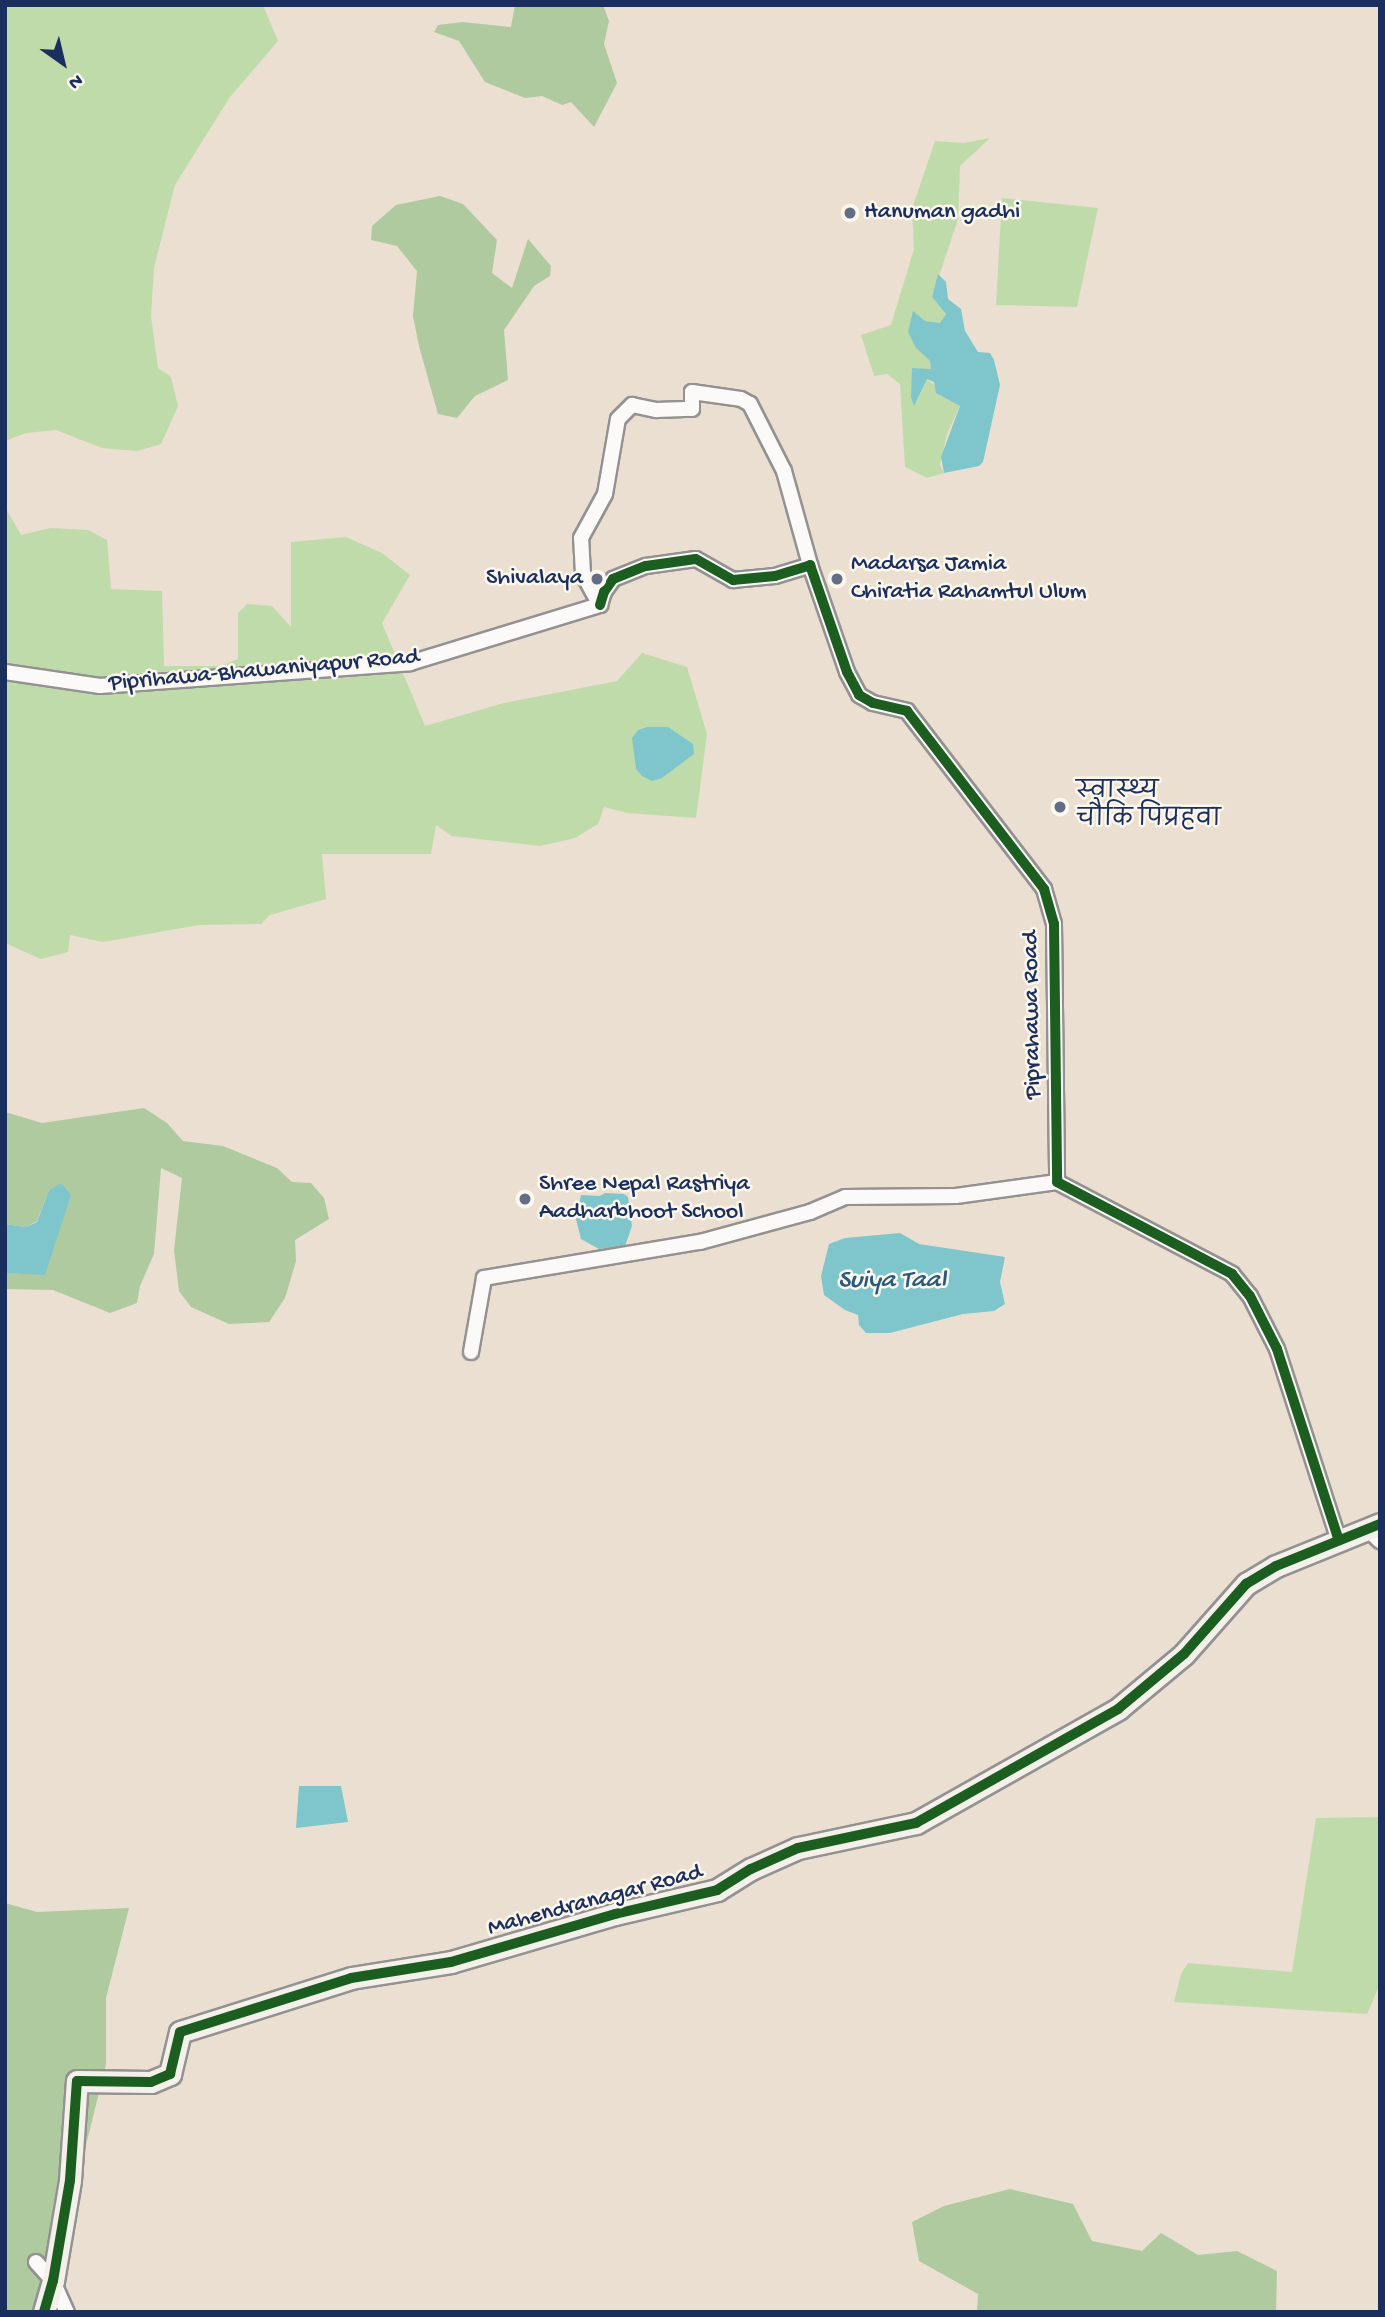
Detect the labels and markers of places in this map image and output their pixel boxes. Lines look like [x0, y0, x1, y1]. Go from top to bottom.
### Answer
place label: Hanuman gadhi [864, 199, 1020, 227]
marker: Hanuman gadhi [842, 205, 858, 221]
place label: Madarsa Jamia Chiratia Rahamtul Ulum [851, 551, 1087, 607]
place label: Shivalaya [486, 565, 583, 593]
marker: Shivalaya [589, 571, 605, 587]
marker: Madarsa Jamia Chiratia Rahamtul Ulum [829, 571, 845, 587]
place label: स्वास्थ्य चाैकि पिप्रहवा [1076, 779, 1221, 835]
marker: स्वास्थ्य चाैकि पिप्रहवा [1050, 797, 1070, 817]
place label: Shree Nepal Rastriya Aadharbhoot School [539, 1171, 750, 1227]
marker: Shree Nepal Rastriya Aadharbhoot School [517, 1191, 533, 1207]

